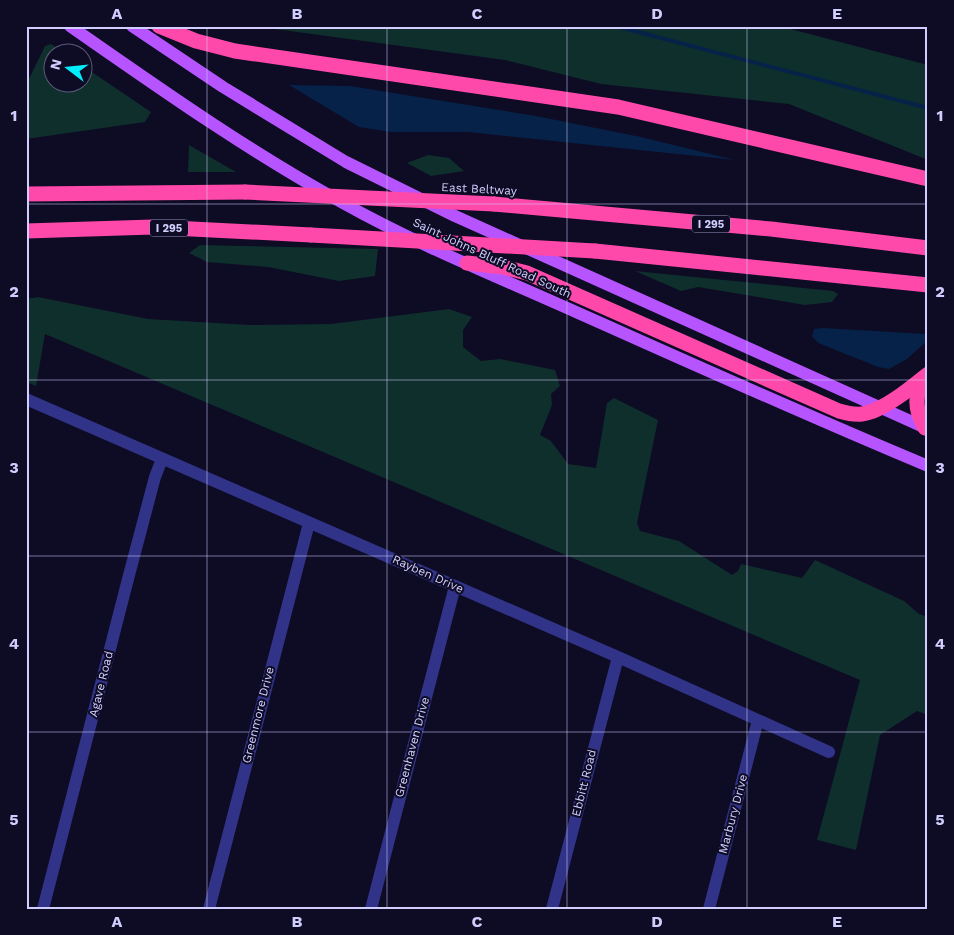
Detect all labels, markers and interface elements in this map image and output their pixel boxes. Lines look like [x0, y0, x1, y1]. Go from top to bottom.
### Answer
text: A [112, 4, 123, 23]
text: B [292, 4, 303, 23]
text: C [472, 4, 483, 23]
text: D [651, 4, 663, 23]
text: E [832, 4, 842, 23]
north arrow [42, 42, 92, 92]
text: N [46, 57, 65, 72]
text: 1 [11, 106, 17, 125]
text: 1 [937, 106, 943, 125]
street label: East Beltway [441, 180, 518, 198]
street label: Saint Johns Bluff Road South [411, 215, 573, 301]
road number: I 295 [692, 215, 730, 232]
road number: I 295 [150, 220, 188, 237]
text: 2 [9, 282, 19, 301]
text: 2 [935, 282, 945, 301]
text: 3 [9, 458, 19, 477]
text: 3 [935, 458, 945, 477]
street label: Rayben Drive [390, 552, 466, 596]
text: 4 [9, 634, 19, 653]
text: 4 [935, 634, 945, 653]
street label: Agave Road [86, 650, 116, 718]
street label: Greenmore Drive [239, 665, 277, 765]
street label: Greenhaven Drive [392, 695, 432, 799]
street label: Ebbitt Road [569, 748, 599, 818]
street label: Marbury Drive [716, 773, 750, 855]
text: 5 [9, 810, 19, 829]
text: 5 [935, 810, 945, 829]
text: A [112, 912, 123, 931]
text: B [292, 912, 303, 931]
text: C [472, 912, 483, 931]
text: D [651, 912, 663, 931]
text: E [832, 912, 842, 931]

